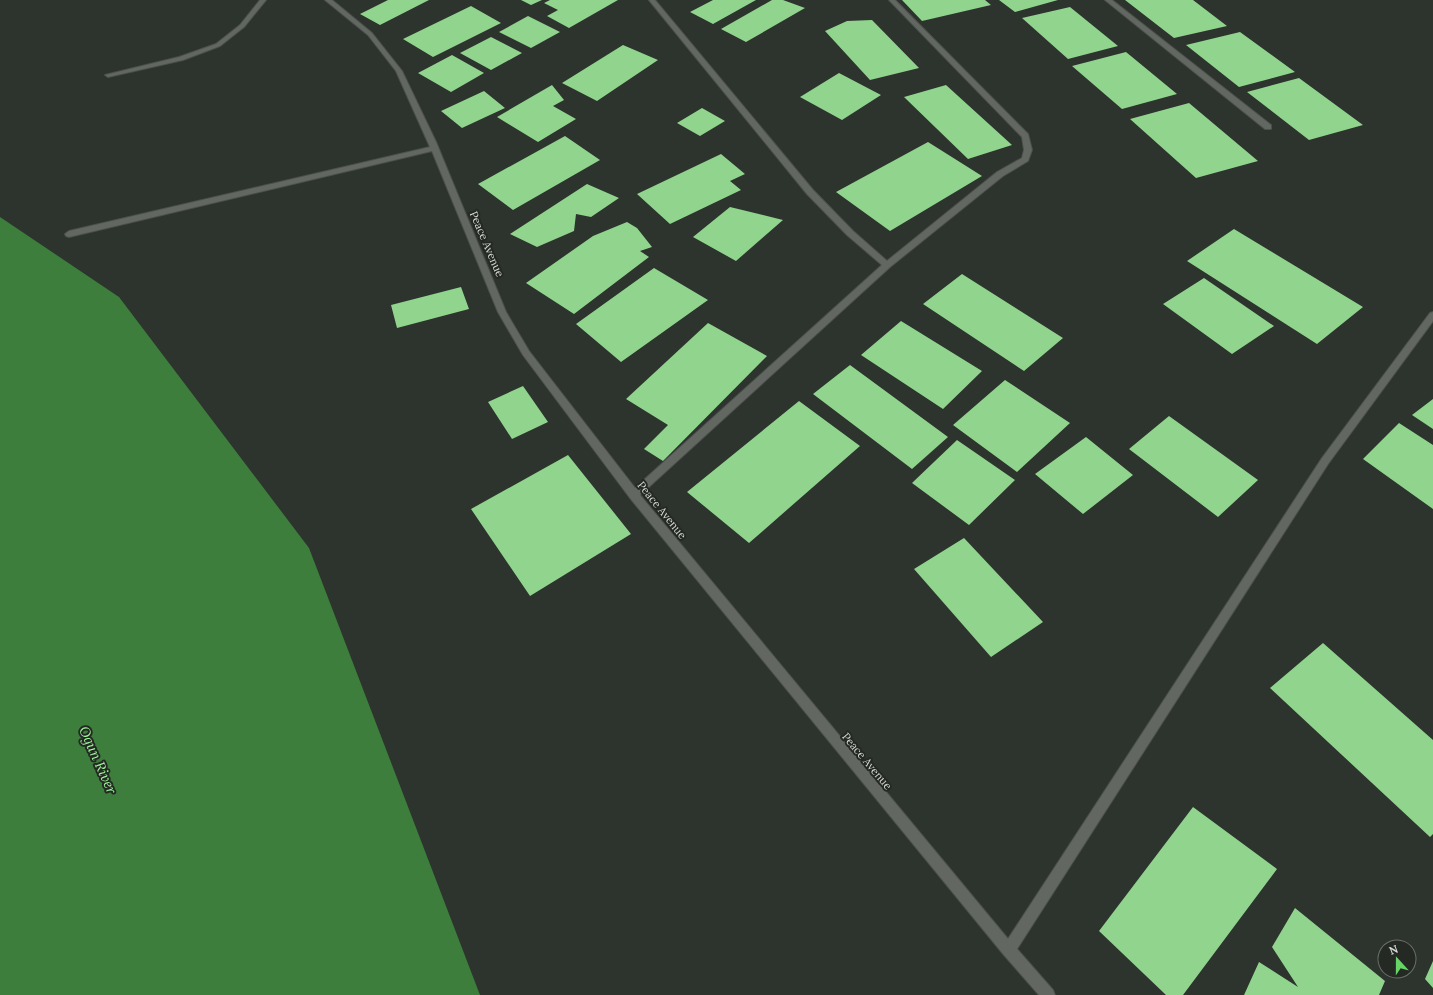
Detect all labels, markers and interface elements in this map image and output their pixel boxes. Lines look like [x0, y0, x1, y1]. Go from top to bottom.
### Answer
street label: Peace Avenue [467, 209, 507, 279]
street label: Peace Avenue [634, 478, 690, 542]
water label: Ogun River [75, 723, 121, 797]
street label: Peace Avenue [839, 730, 895, 792]
north arrow [1377, 939, 1417, 979]
text: N [1387, 941, 1400, 958]

